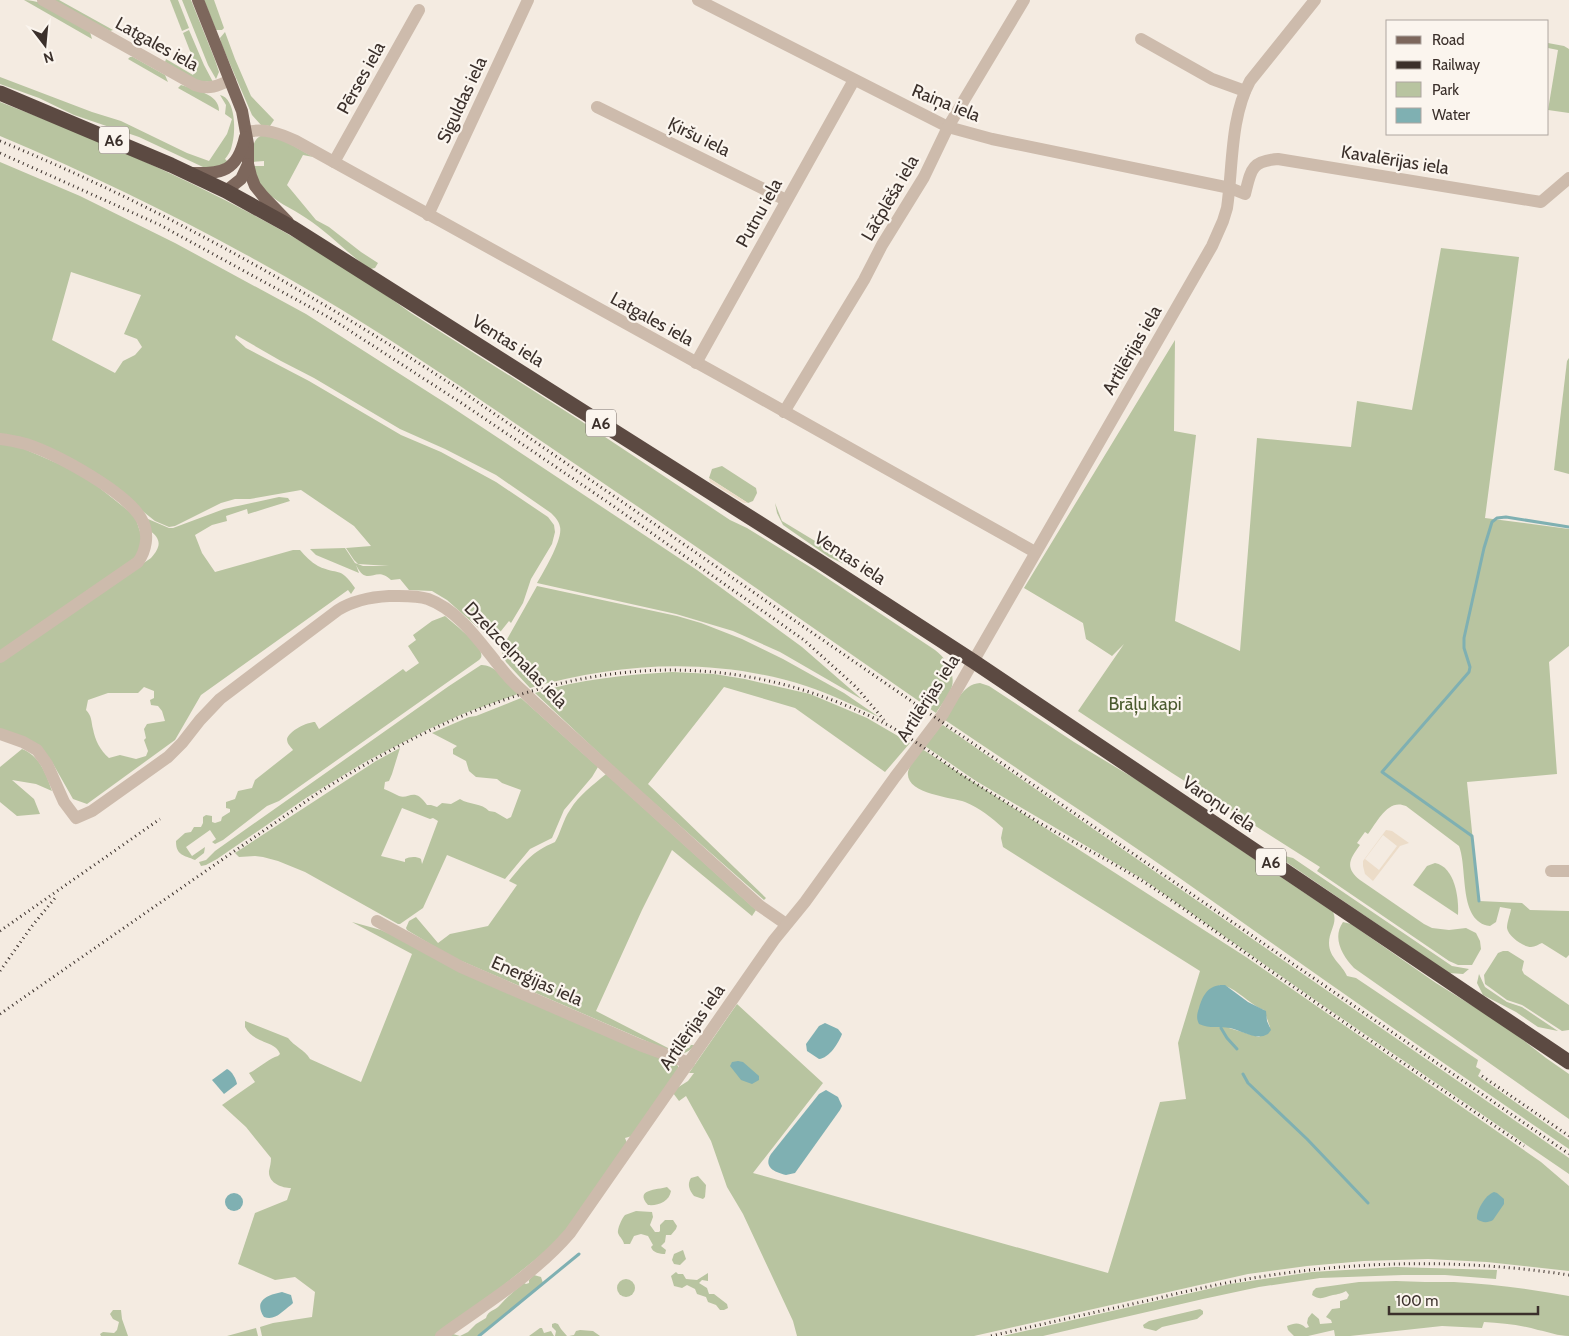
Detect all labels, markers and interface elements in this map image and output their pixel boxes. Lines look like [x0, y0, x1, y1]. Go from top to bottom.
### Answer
street label: Latgales iela [111, 12, 203, 76]
north arrow [20, 20, 70, 70]
legend [1386, 20, 1549, 135]
text: Road [1432, 31, 1465, 49]
street label: Pērses iela [332, 38, 390, 118]
text: N [41, 47, 56, 68]
street label: Siguldas iela [432, 53, 492, 147]
text: Railway [1432, 56, 1481, 74]
street label: Raiņa iela [908, 79, 984, 128]
text: Park [1432, 81, 1459, 99]
text: Water [1432, 106, 1470, 124]
street label: Ķiršu iela [664, 113, 734, 163]
road number: A6 [99, 126, 129, 154]
street label: Kavalērijas iela [1340, 141, 1451, 179]
street label: Lāčplēša iela [857, 151, 924, 245]
street label: Putnu iela [731, 174, 787, 251]
street label: Latgales iela [606, 287, 698, 351]
street label: Artilērijas iela [1098, 301, 1167, 399]
street label: Ventas iela [468, 310, 549, 372]
road number: A6 [586, 409, 616, 436]
street label: Ventas iela [810, 527, 890, 590]
street label: Dzelzceļmalas iela [459, 597, 573, 714]
street label: Artilērijas iela [892, 650, 965, 746]
park label: Brāļu kapi [1108, 693, 1182, 716]
street label: Varoņu iela [1178, 771, 1260, 838]
road number: A6 [1256, 849, 1286, 876]
street label: Enerģijas iela [488, 951, 586, 1011]
street label: Artilērijas iela [654, 980, 730, 1074]
scale bar [1389, 1284, 1538, 1316]
text: 100 m [1396, 1292, 1438, 1310]

